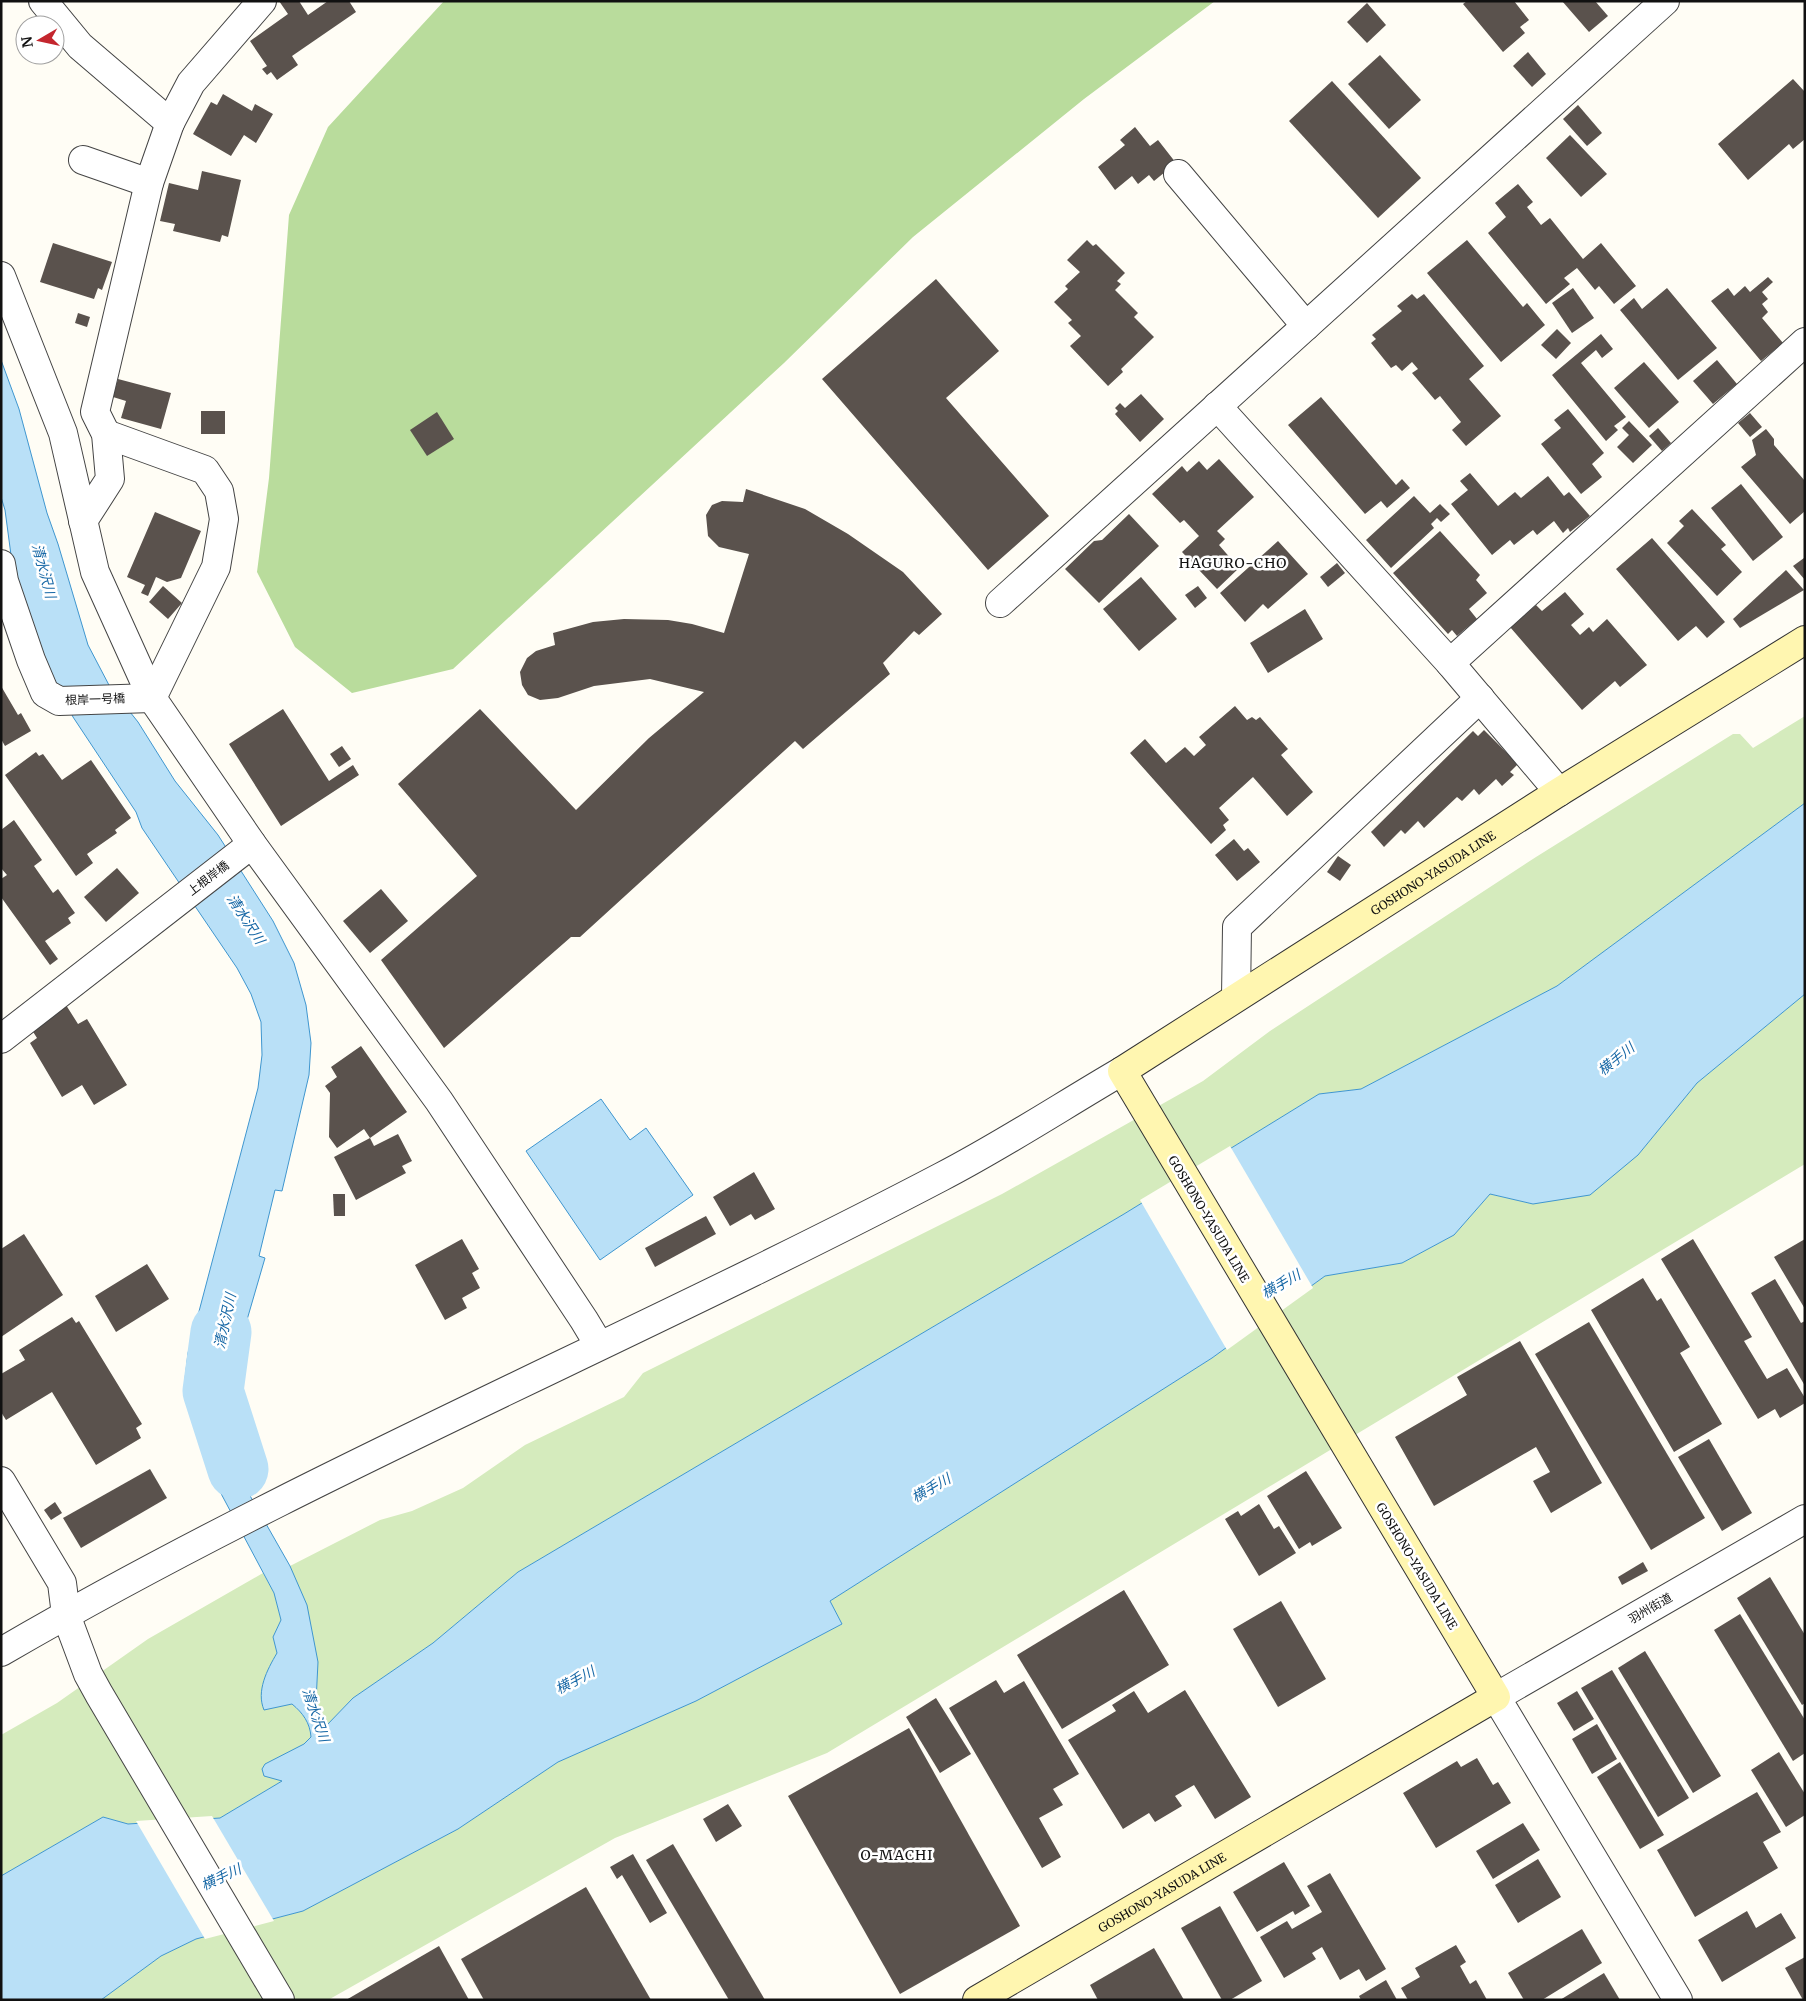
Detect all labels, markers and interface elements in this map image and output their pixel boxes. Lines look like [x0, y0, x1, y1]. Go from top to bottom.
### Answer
north arrow [15, 15, 65, 65]
text: N [17, 35, 37, 49]
water label: 清水沢川 [28, 542, 60, 602]
district label: HAGURO-CHO [1179, 554, 1287, 572]
street label: 根岸一号橋 [65, 690, 125, 708]
street label: GOSHONO-YASUDA LINE [1368, 827, 1498, 918]
street label: 上根岸橋 [184, 858, 232, 898]
water label: 清水沢川 [223, 891, 270, 949]
water label: 横手川 [1594, 1038, 1640, 1079]
street label: GOSHONO-YASUDA LINE [1165, 1153, 1253, 1285]
water label: 横手川 [1258, 1265, 1305, 1302]
water label: 清水沢川 [210, 1290, 240, 1350]
water label: 横手川 [908, 1469, 955, 1506]
street label: GOSHONO-YASUDA LINE [1373, 1500, 1461, 1632]
street label: 羽州街道 [1625, 1590, 1675, 1626]
water label: 横手川 [552, 1661, 600, 1698]
water label: 清水沢川 [298, 1686, 334, 1746]
district label: O-MACHI [860, 1846, 934, 1864]
street label: GOSHONO-YASUDA LINE [1095, 1849, 1229, 1935]
water label: 横手川 [198, 1859, 246, 1894]

